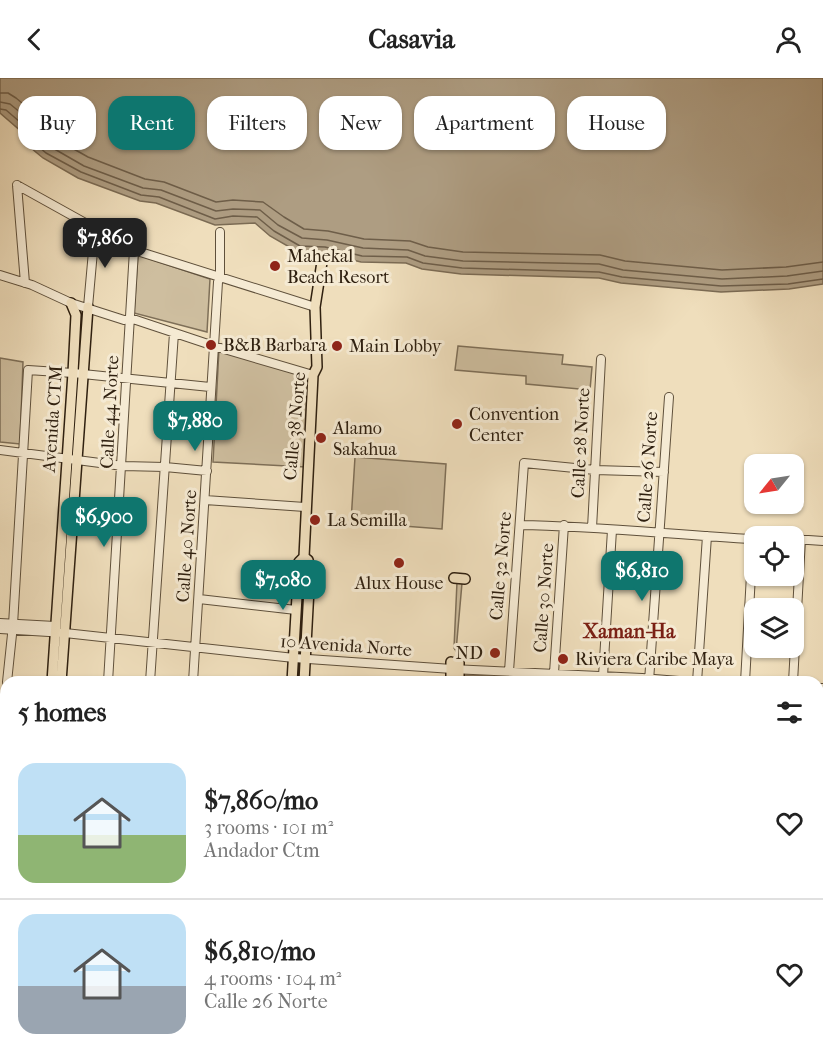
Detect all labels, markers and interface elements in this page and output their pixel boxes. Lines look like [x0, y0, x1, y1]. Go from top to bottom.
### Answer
icon: back [18, 23, 51, 56]
text: Casavia [368, 23, 455, 55]
icon: person [772, 23, 805, 56]
chip: Buy [18, 96, 96, 150]
chip: Rent [108, 96, 195, 150]
chip: Filters [207, 96, 307, 150]
chip: New [319, 96, 402, 150]
chip: Apartment [414, 96, 555, 150]
chip: House [567, 96, 666, 150]
pin: $7,860 [56, 218, 154, 269]
text: $7,860 [77, 226, 133, 249]
place label: Mahekal Beach Resort [287, 246, 390, 288]
marker: Mahekal Beach Resort [268, 259, 282, 273]
place label: B&B Barbara [223, 335, 327, 356]
place label: Main Lobby [349, 336, 443, 357]
marker: B&B Barbara [204, 338, 218, 352]
marker: Main Lobby [330, 339, 344, 353]
street label: Calle 44 Norte [97, 355, 123, 469]
street label: Avenida CTM [39, 365, 67, 474]
street label: Calle 38 Norte [280, 371, 310, 481]
street label: Calle 28 Norte [568, 387, 594, 499]
pin: $7,880 [146, 401, 244, 452]
place label: Convention Center [469, 404, 560, 446]
text: $7,880 [167, 409, 223, 432]
street label: Calle 26 Norte [634, 411, 662, 523]
marker: Convention Center [450, 417, 464, 431]
place label: Alamo Sakahua [332, 418, 397, 460]
marker: Alamo Sakahua [314, 431, 328, 445]
north arrow [744, 454, 804, 514]
map controls [744, 454, 804, 658]
street label: Calle 40 Norte [173, 489, 201, 603]
pin: $6,900 [55, 497, 153, 548]
text: $6,900 [75, 505, 133, 528]
place label: La Semilla [327, 510, 408, 531]
street label: Calle 32 Norte [486, 511, 516, 621]
marker: La Semilla [308, 513, 322, 527]
button: locate [744, 526, 804, 586]
street label: Calle 30 Norte [530, 542, 558, 653]
pin: $6,810 [593, 551, 691, 602]
marker: Alux House [392, 556, 406, 570]
text: $6,810 [615, 559, 669, 582]
pin: $7,080 [234, 560, 332, 611]
text: $7,080 [255, 568, 311, 591]
place label: Alux House [354, 573, 443, 594]
button: layers [744, 598, 804, 658]
district label: Xaman-Ha [582, 620, 676, 643]
street label: 10 Avenida Norte [279, 631, 413, 661]
place label: ND [456, 643, 483, 664]
marker: ND [488, 646, 502, 660]
place label: Riviera Caribe Maya [575, 649, 734, 670]
marker: Riviera Caribe Maya [556, 652, 570, 666]
icon: filters [773, 696, 806, 729]
text: 5 homes [18, 697, 106, 728]
text: $7,860/mo [204, 785, 318, 816]
icon: home [66, 787, 138, 859]
icon: heart [773, 807, 806, 840]
text: 3 rooms · 101 m² [204, 816, 333, 839]
text: Andador Ctm [204, 839, 320, 862]
text: $6,810/mo [204, 936, 315, 967]
icon: home [66, 938, 138, 1010]
icon: heart [773, 958, 806, 991]
text: 4 rooms · 104 m² [204, 967, 342, 990]
text: Calle 26 Norte [204, 990, 328, 1013]

